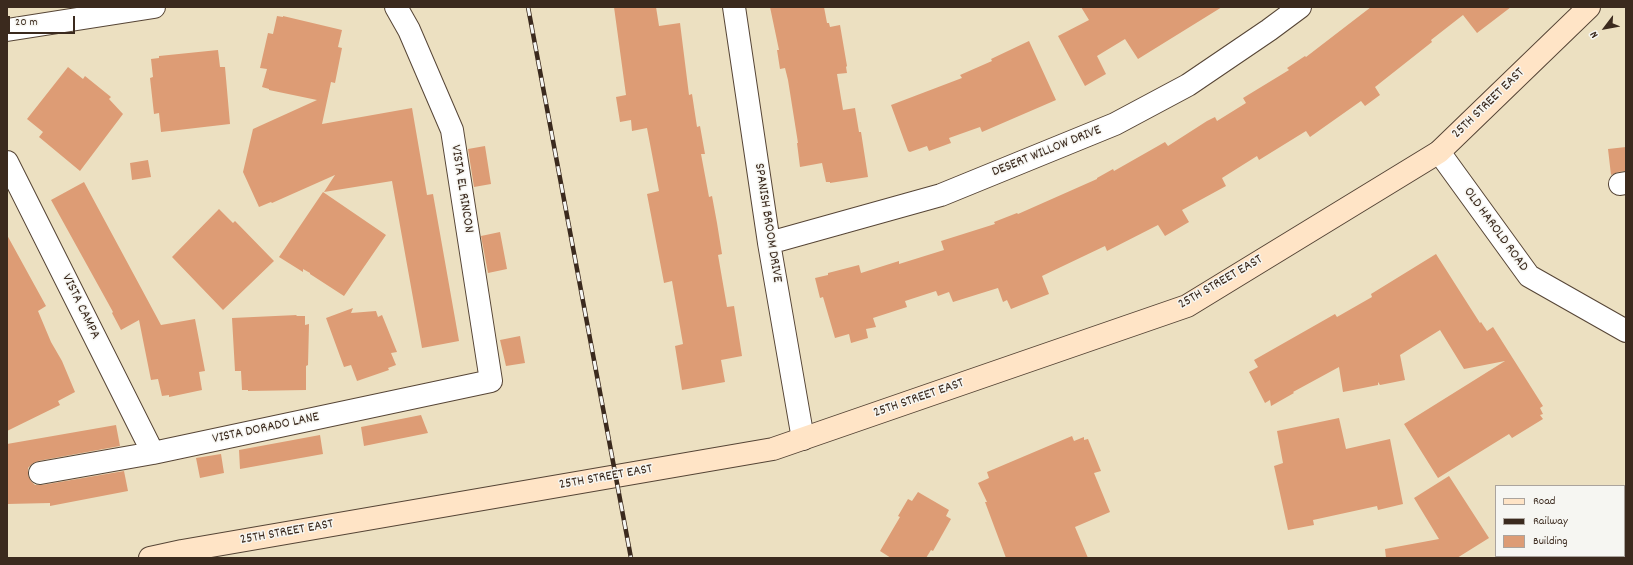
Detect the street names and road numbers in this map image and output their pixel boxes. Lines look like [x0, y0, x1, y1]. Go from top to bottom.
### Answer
street label: 25TH STREET EAST [1449, 65, 1529, 143]
street label: DESERT WILLOW DRIVE [990, 122, 1104, 182]
street label: VISTA EL RINCON [446, 144, 476, 234]
street label: SPANISH BROOM DRIVE [749, 162, 785, 284]
street label: OLD HAROLD ROAD [1459, 185, 1531, 275]
street label: 25TH STREET EAST [1176, 252, 1266, 314]
street label: VISTA CAMPA [57, 272, 103, 342]
street label: 25TH STREET EAST [872, 376, 966, 422]
street label: VISTA DORADO LANE [211, 410, 321, 448]
street label: 25TH STREET EAST [558, 462, 654, 494]
street label: 25TH STREET EAST [239, 517, 335, 549]

